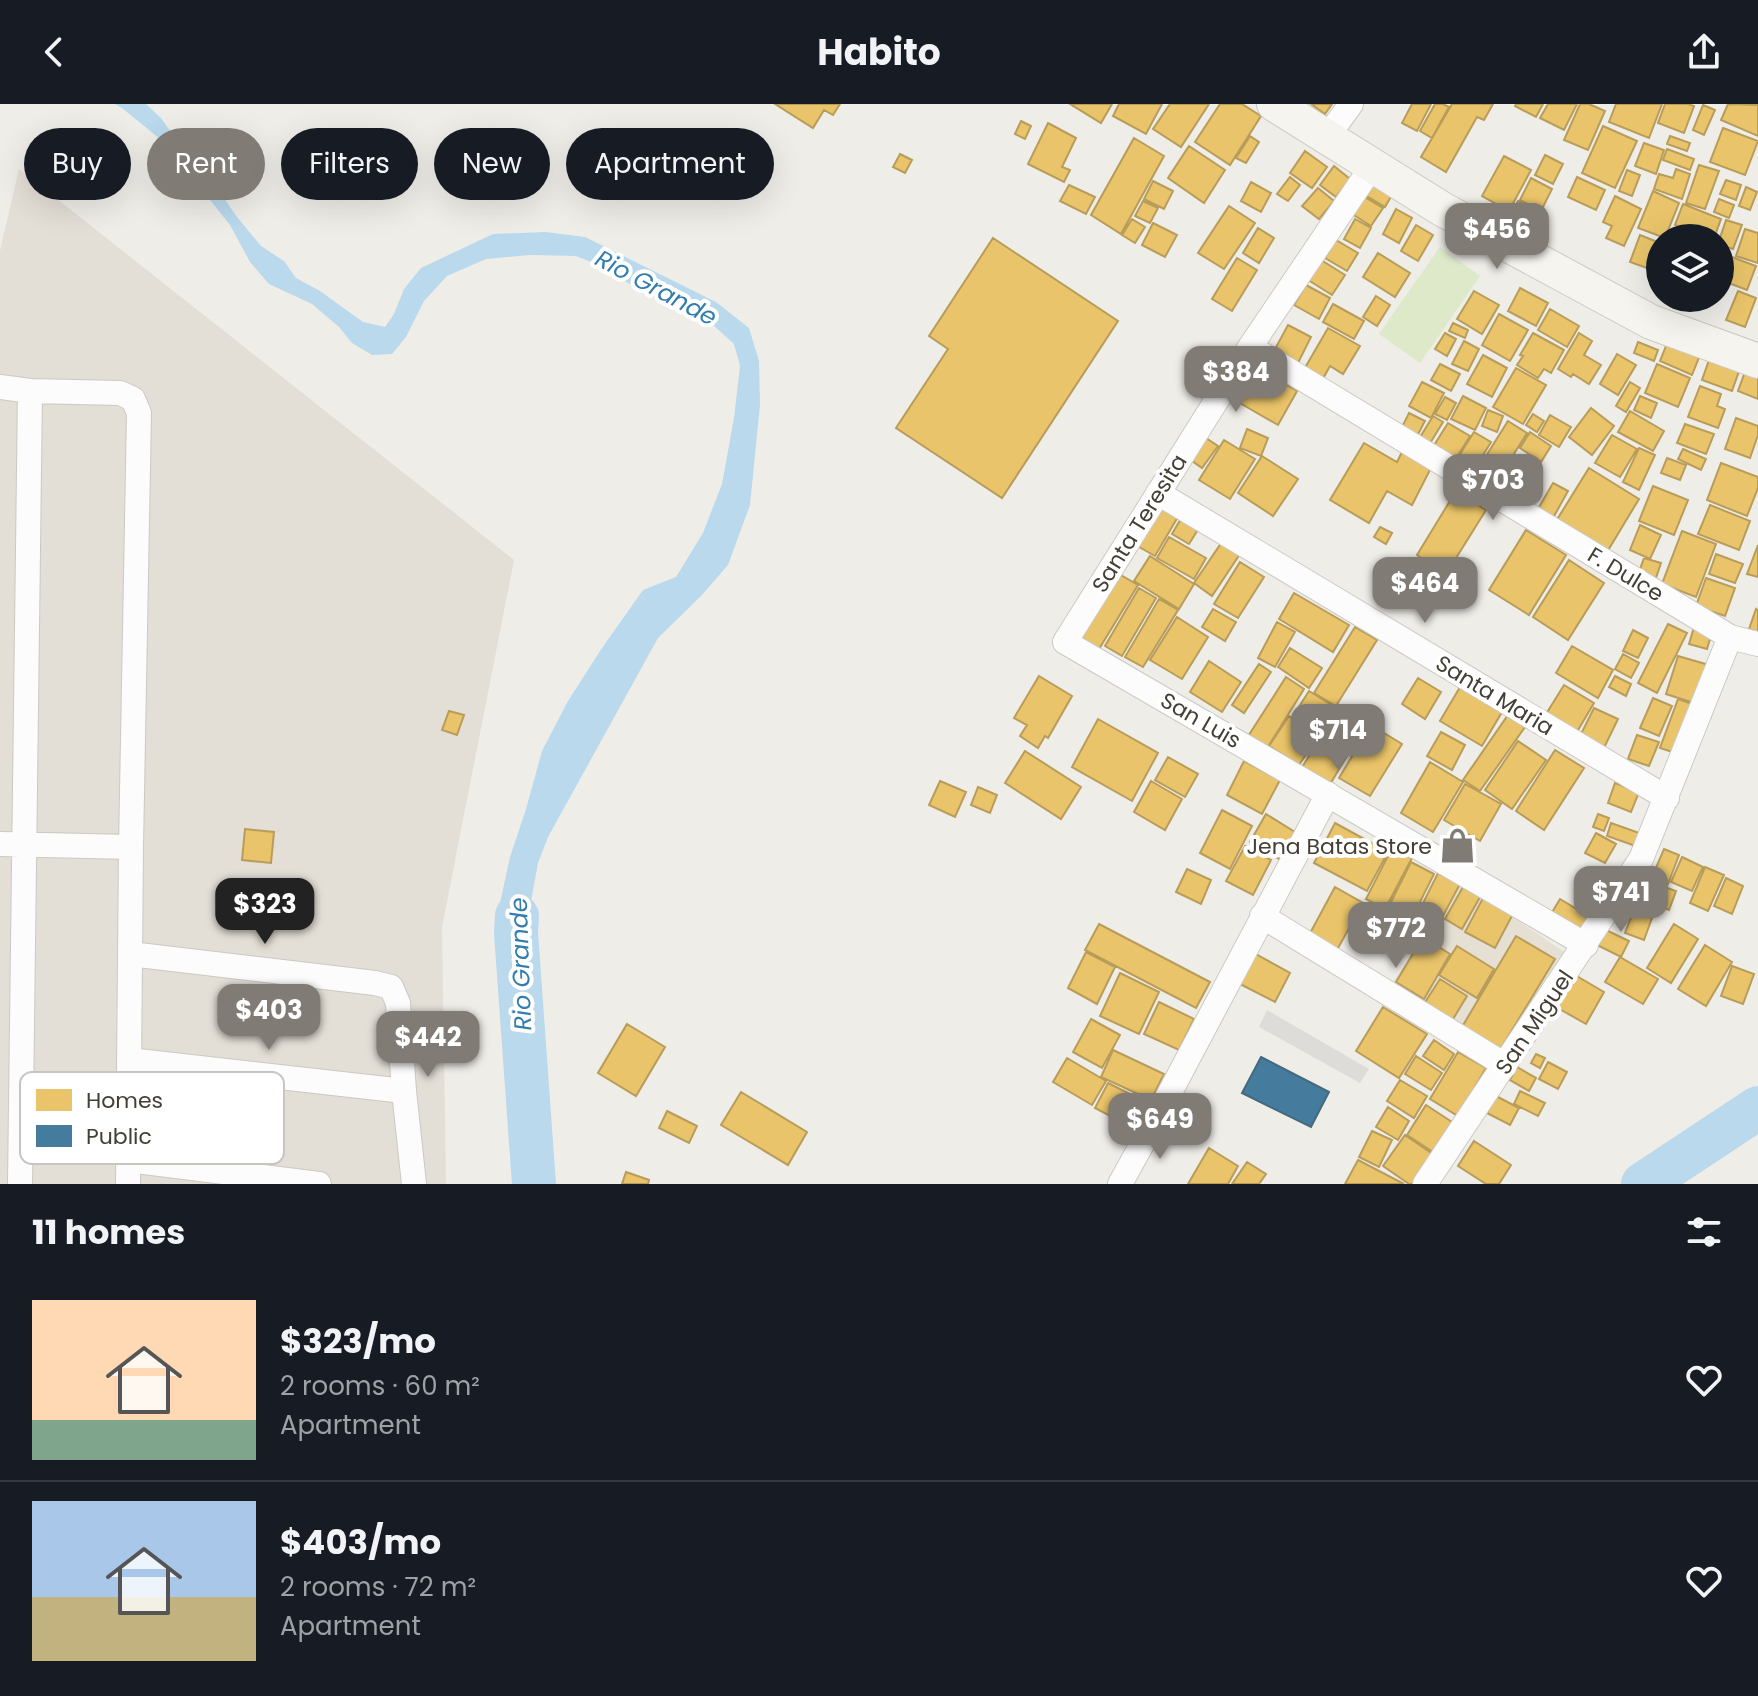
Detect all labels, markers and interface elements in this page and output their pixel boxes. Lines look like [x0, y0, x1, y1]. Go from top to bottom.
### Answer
text: Habito [817, 27, 941, 78]
icon: back [32, 30, 76, 74]
icon: share [1682, 30, 1726, 74]
chip: Buy [24, 128, 131, 200]
chip: Rent [147, 128, 265, 200]
chip: Filters [281, 128, 418, 200]
chip: New [434, 128, 550, 200]
chip: Apartment [566, 128, 774, 200]
pin: $456 [1450, 203, 1544, 271]
text: $456 [1463, 211, 1531, 247]
map controls [1646, 224, 1734, 312]
button: layers [1646, 224, 1734, 312]
water label: Rio Grande [590, 242, 723, 333]
pin: $384 [1189, 346, 1283, 414]
text: $384 [1202, 354, 1270, 390]
street label: Santa Teresita [1084, 448, 1194, 598]
pin: $703 [1446, 454, 1540, 522]
text: $703 [1461, 462, 1525, 498]
street label: F. Dulce [1582, 540, 1670, 609]
pin: $464 [1378, 557, 1472, 625]
text: $464 [1391, 565, 1459, 601]
street label: Santa Maria [1430, 648, 1560, 743]
street label: San Luis [1155, 685, 1247, 756]
pin: $714 [1291, 704, 1385, 772]
text: $714 [1309, 712, 1367, 748]
shop icon: Jena Batas Store [1439, 827, 1477, 865]
place label: Jena Batas Store [1246, 831, 1432, 862]
pin: $741 [1574, 866, 1668, 934]
text: $741 [1592, 874, 1650, 910]
pin: $323 [218, 878, 312, 946]
text: $323 [233, 886, 297, 922]
water label: Rio Grande [502, 897, 539, 1031]
pin: $772 [1349, 902, 1443, 970]
text: $772 [1366, 910, 1426, 946]
street label: San Miguel [1488, 964, 1581, 1081]
pin: $403 [222, 984, 316, 1052]
text: $403 [235, 992, 303, 1028]
pin: $442 [381, 1011, 475, 1079]
text: $442 [394, 1019, 462, 1055]
legend [20, 1072, 284, 1164]
text: Homes [86, 1085, 163, 1116]
pin: $649 [1113, 1093, 1207, 1161]
text: $649 [1126, 1101, 1194, 1137]
text: Public [86, 1121, 152, 1152]
text: 11 homes [32, 1208, 185, 1256]
icon: filters [1682, 1210, 1726, 1254]
text: $323/mo [280, 1317, 436, 1365]
icon: home [96, 1332, 192, 1428]
icon: heart [1682, 1358, 1726, 1402]
text: 2 rooms · 60 m² [280, 1368, 480, 1404]
text: Apartment [280, 1407, 421, 1443]
text: $403/mo [280, 1518, 441, 1566]
icon: home [96, 1533, 192, 1629]
icon: heart [1682, 1559, 1726, 1603]
text: 2 rooms · 72 m² [280, 1569, 476, 1605]
text: Apartment [280, 1608, 421, 1644]

